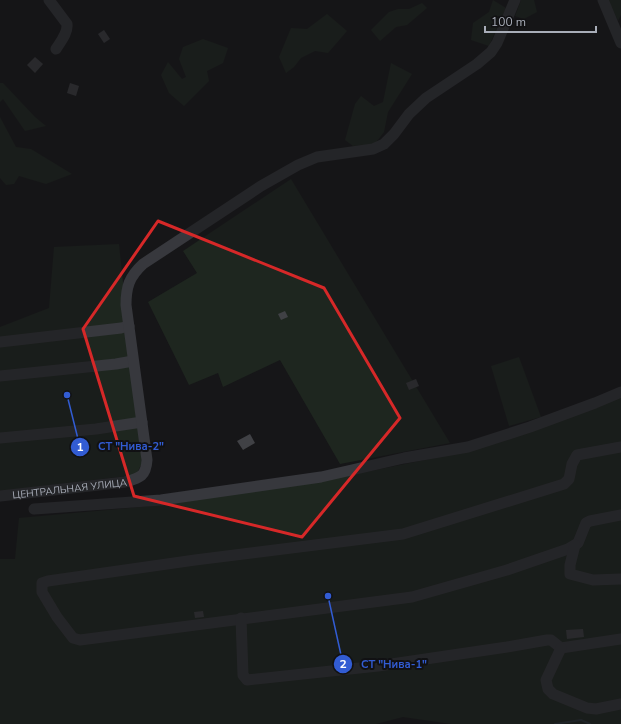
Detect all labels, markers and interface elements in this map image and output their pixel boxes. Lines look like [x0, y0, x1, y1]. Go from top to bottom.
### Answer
scale bar [485, 8, 596, 34]
text: 100 m [491, 14, 526, 30]
callout: СТ "Нива-2" [70, 435, 172, 458]
text: 1 [76, 439, 84, 455]
text: СТ "Нива-2" [98, 439, 164, 454]
street label: ЦЕНТРАЛЬНАЯ УЛИЦА [12, 476, 128, 503]
callout: СТ "Нива-1" [333, 652, 435, 675]
text: 2 [339, 656, 347, 672]
text: СТ "Нива-1" [361, 657, 427, 672]

